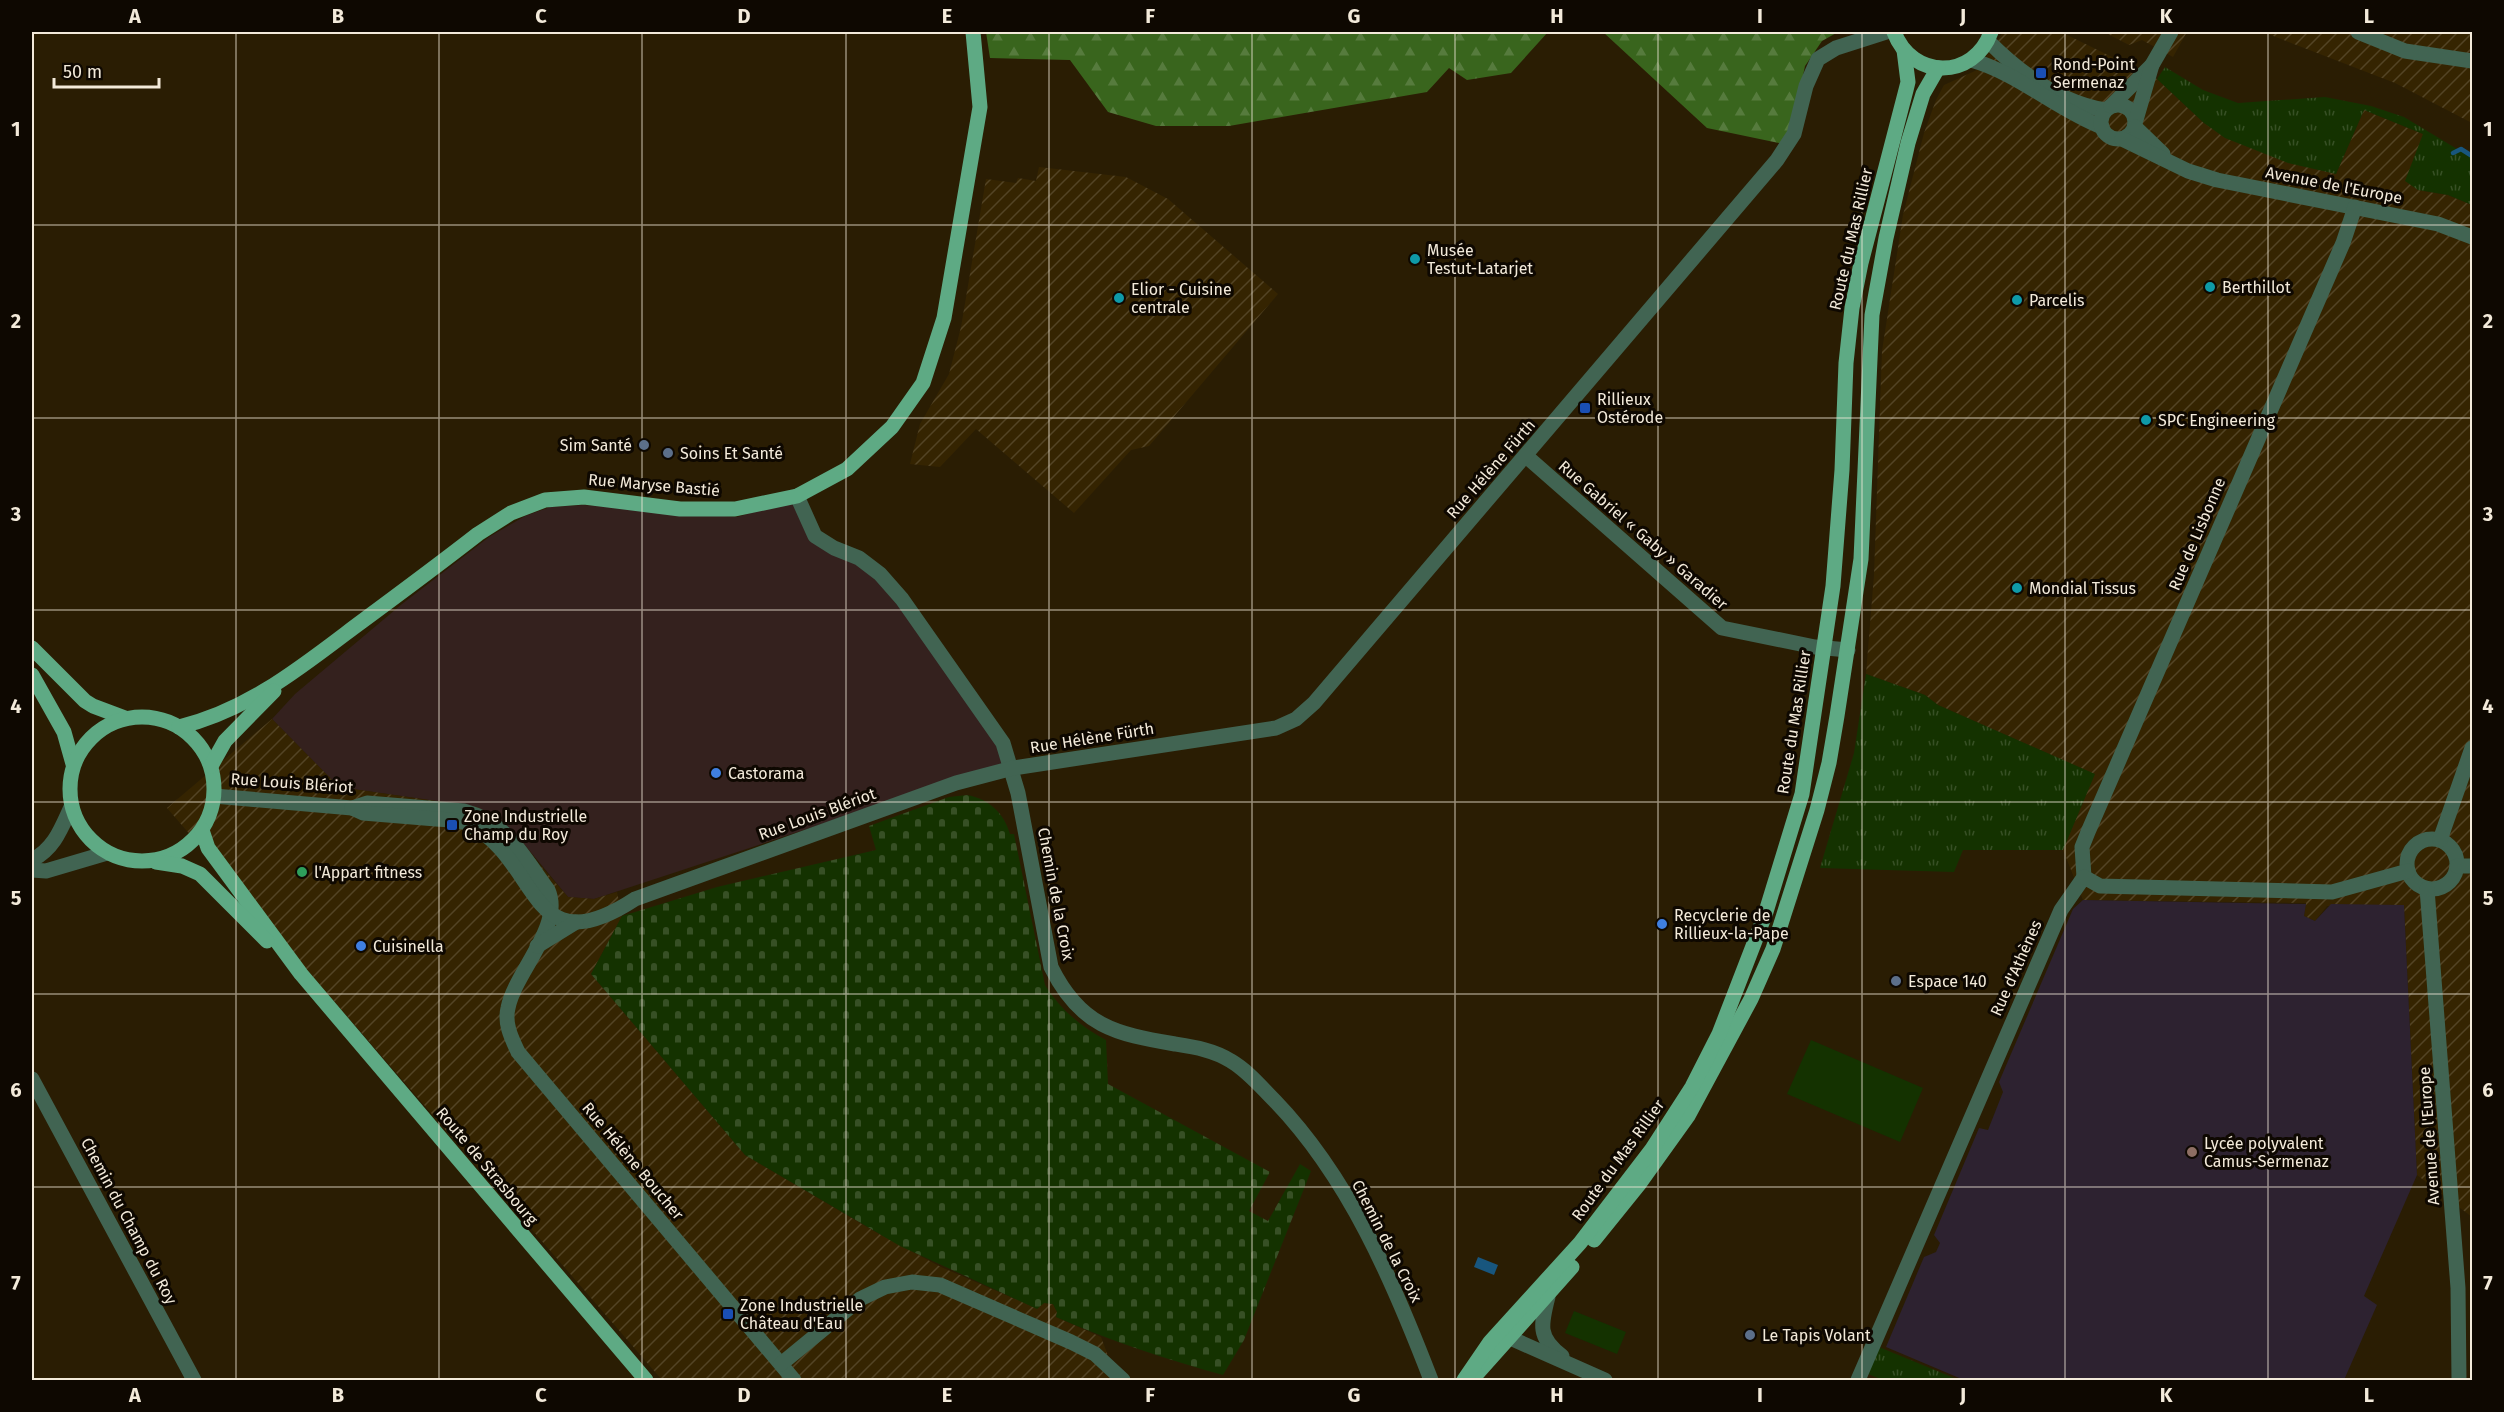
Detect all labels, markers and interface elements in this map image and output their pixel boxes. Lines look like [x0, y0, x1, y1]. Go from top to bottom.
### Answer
text: A [128, 4, 142, 28]
text: B [332, 4, 344, 28]
text: C [535, 4, 547, 28]
text: D [737, 4, 751, 28]
text: E [942, 4, 952, 28]
text: F [1145, 4, 1155, 28]
text: G [1348, 4, 1360, 28]
text: H [1550, 4, 1564, 28]
text: I [1757, 4, 1763, 28]
text: J [1959, 4, 1966, 28]
text: K [2160, 4, 2173, 28]
text: L [2364, 4, 2374, 28]
scale bar [54, 51, 159, 89]
place label: Rond-Point Sermenaz [2053, 55, 2135, 92]
text: 50 m [63, 61, 102, 83]
marker: Rond-Point Sermenaz [2034, 66, 2048, 80]
text: 1 [11, 117, 21, 141]
text: 1 [2483, 117, 2493, 141]
street label: Avenue de l'Europe [2264, 162, 2404, 208]
street label: Route du Mas Rillier [1825, 165, 1877, 312]
place label: Musée Testut-Latarjet [1427, 241, 1533, 278]
marker: Musée Testut-Latarjet [1408, 252, 1422, 266]
place label: Berthillot [2222, 278, 2291, 297]
place label: Elior - Cuisine centrale [1131, 280, 1232, 317]
marker: Berthillot [2203, 280, 2217, 294]
marker: Elior - Cuisine centrale [1112, 291, 1126, 305]
place label: Parcelis [2029, 291, 2085, 310]
marker: Parcelis [2010, 293, 2024, 307]
text: 2 [11, 309, 21, 333]
text: 2 [2483, 309, 2493, 333]
place label: Rillieux Ostérode [1597, 390, 1663, 427]
marker: Rillieux Ostérode [1578, 401, 1592, 415]
place label: SPC Engineering [2158, 411, 2276, 430]
marker: SPC Engineering [2139, 413, 2153, 427]
street label: Rue Hélène Fürth [1443, 416, 1539, 522]
place label: Sim Santé [560, 436, 632, 455]
marker: Sim Santé [637, 438, 651, 452]
place label: Soins Et Santé [680, 444, 783, 463]
marker: Soins Et Santé [661, 446, 675, 460]
street label: Rue Gabriel « Gaby » Garadier [1555, 456, 1732, 614]
street label: Rue Maryse Bastié [587, 470, 721, 500]
street label: Rue de Lisbonne [2165, 475, 2229, 593]
text: 3 [10, 502, 21, 526]
text: 3 [2482, 502, 2493, 526]
place label: Mondial Tissus [2029, 579, 2136, 598]
marker: Mondial Tissus [2010, 581, 2024, 595]
street label: Route du Mas Rillier [1773, 648, 1815, 795]
text: 4 [10, 694, 22, 718]
text: 4 [2482, 694, 2494, 718]
street label: Rue Hélène Fürth [1029, 719, 1155, 757]
place label: Castorama [728, 764, 804, 783]
marker: Castorama [709, 766, 723, 780]
street label: Rue Louis Blériot [230, 769, 354, 797]
street label: Rue Louis Blériot [756, 784, 878, 844]
place label: Zone Industrielle Champ du Roy [464, 807, 587, 844]
marker: Zone Industrielle Champ du Roy [445, 818, 459, 832]
street label: Chemin de la Croix [1034, 826, 1078, 962]
place label: l'Appart fitness [314, 863, 422, 882]
marker: l'Appart fitness [295, 865, 309, 879]
text: 5 [11, 886, 22, 910]
text: 5 [2483, 886, 2494, 910]
place label: Recyclerie de Rillieux-la-Pape [1674, 906, 1789, 943]
marker: Recyclerie de Rillieux-la-Pape [1655, 917, 1669, 931]
street label: Rue d'Athènes [1986, 917, 2046, 1019]
place label: Cuisinella [373, 937, 444, 956]
marker: Cuisinella [354, 939, 368, 953]
place label: Espace 140 [1908, 972, 1987, 991]
marker: Espace 140 [1889, 974, 1903, 988]
street label: Avenue de l'Europe [2415, 1066, 2443, 1206]
text: 6 [10, 1078, 22, 1102]
text: 6 [2482, 1078, 2494, 1102]
street label: Route du Mas Rillier [1568, 1095, 1669, 1224]
street label: Rue Hélène Boucher [578, 1098, 688, 1224]
street label: Route de Strasbourg [432, 1103, 542, 1229]
street label: Chemin du Champ du Roy [77, 1134, 181, 1308]
place label: Lycée polyvalent Camus-Sermenaz [2204, 1134, 2329, 1171]
marker: Lycée polyvalent Camus-Sermenaz [2185, 1145, 2199, 1159]
street label: Chemin de la Croix [1348, 1177, 1426, 1306]
text: 7 [11, 1271, 21, 1295]
text: 7 [2483, 1271, 2493, 1295]
place label: Zone Industrielle Château d'Eau [740, 1296, 863, 1333]
marker: Zone Industrielle Château d'Eau [721, 1307, 735, 1321]
place label: Le Tapis Volant [1762, 1326, 1871, 1345]
marker: Le Tapis Volant [1743, 1328, 1757, 1342]
text: A [128, 1383, 142, 1407]
text: B [332, 1383, 344, 1407]
text: C [535, 1383, 547, 1407]
text: D [737, 1383, 751, 1407]
text: E [942, 1383, 952, 1407]
text: F [1145, 1383, 1155, 1407]
text: G [1348, 1383, 1360, 1407]
text: H [1550, 1383, 1564, 1407]
text: I [1757, 1383, 1763, 1407]
text: J [1959, 1383, 1966, 1407]
text: K [2160, 1383, 2173, 1407]
text: L [2364, 1383, 2374, 1407]

